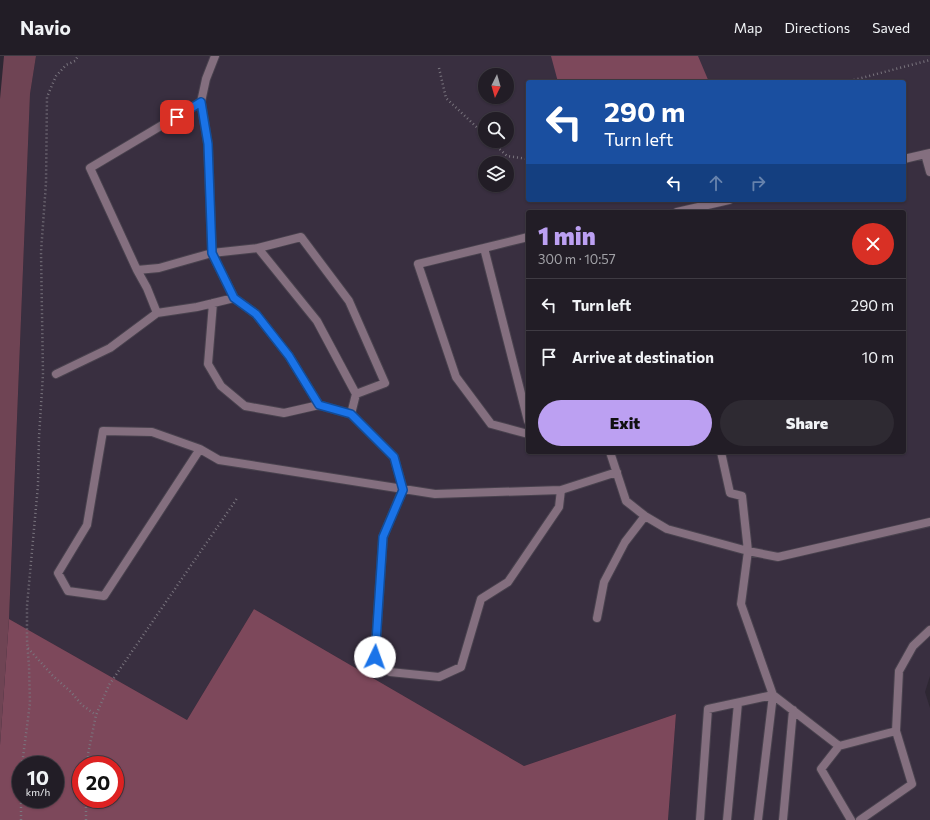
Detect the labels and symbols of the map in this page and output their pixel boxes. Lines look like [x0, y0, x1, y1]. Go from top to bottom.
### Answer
north arrow [478, 68, 514, 104]
pin [160, 100, 194, 134]
position arrow [354, 636, 396, 678]
speed limit sign: 20 [72, 756, 124, 808]

